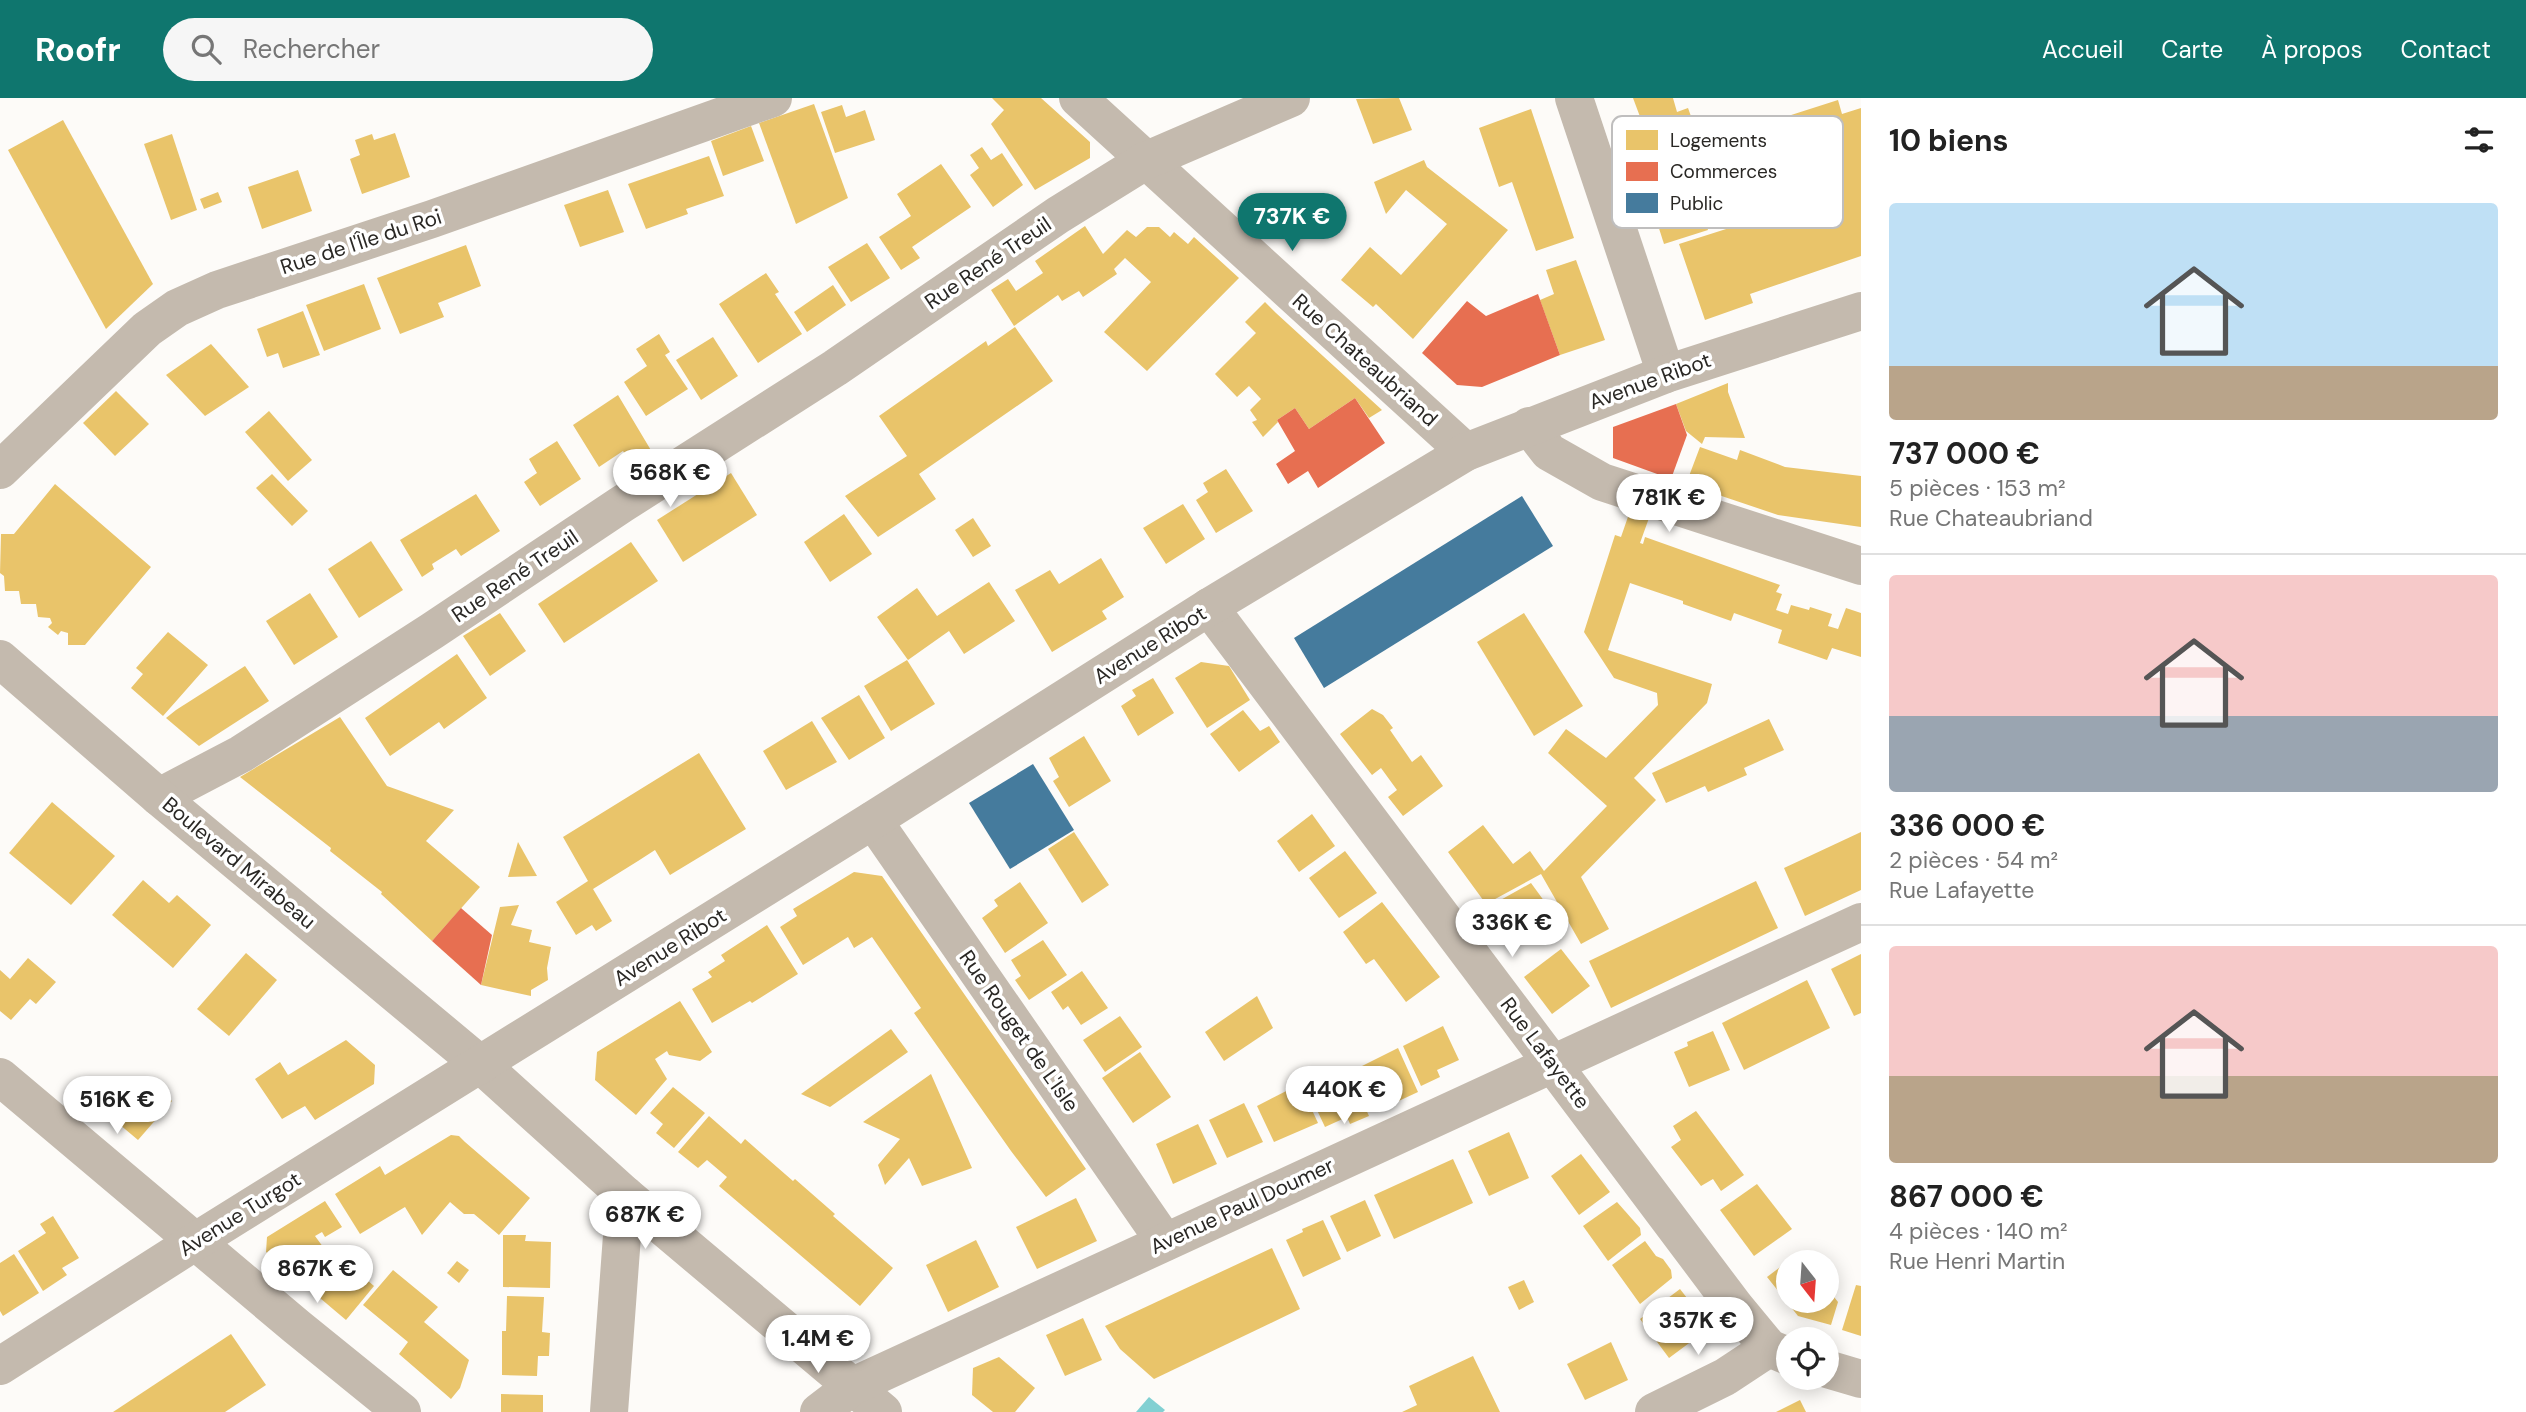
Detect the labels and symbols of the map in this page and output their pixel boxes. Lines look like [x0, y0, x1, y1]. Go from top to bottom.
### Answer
legend [1612, 116, 1843, 228]
text: Logements [1670, 128, 1767, 153]
text: Commerces [1670, 159, 1777, 184]
text: Public [1670, 191, 1723, 216]
pin: 737K € [1235, 194, 1349, 253]
street label: Rue de l'Île du Roi [277, 203, 445, 281]
street label: Rue René Treuil [919, 210, 1057, 316]
street label: Rue Chateaubriand [1286, 287, 1444, 433]
street label: Avenue Ribot [1585, 346, 1715, 416]
pin: 568K € [613, 450, 727, 509]
pin: 781K € [1612, 474, 1726, 534]
street label: Rue René Treuil [446, 523, 584, 629]
street label: Avenue Ribot [1088, 599, 1212, 691]
street label: Boulevard Mirabeau [157, 791, 321, 935]
pin: 336K € [1455, 900, 1569, 959]
street label: Avenue Ribot [608, 901, 732, 993]
street label: Rue Rouget de L'Isle [953, 945, 1085, 1117]
street label: Rue Lafayette [1494, 992, 1596, 1114]
pin: 440K € [1287, 1066, 1401, 1126]
pin: 516K € [60, 1076, 174, 1136]
street label: Avenue Paul Doumer [1146, 1151, 1339, 1261]
street label: Avenue Turgot [174, 1165, 306, 1263]
pin: 687K € [588, 1192, 702, 1251]
pin: 867K € [260, 1246, 374, 1305]
north arrow [1776, 1250, 1839, 1312]
pin: 357K € [1641, 1298, 1755, 1357]
pin: 1.4M € [761, 1316, 875, 1375]

